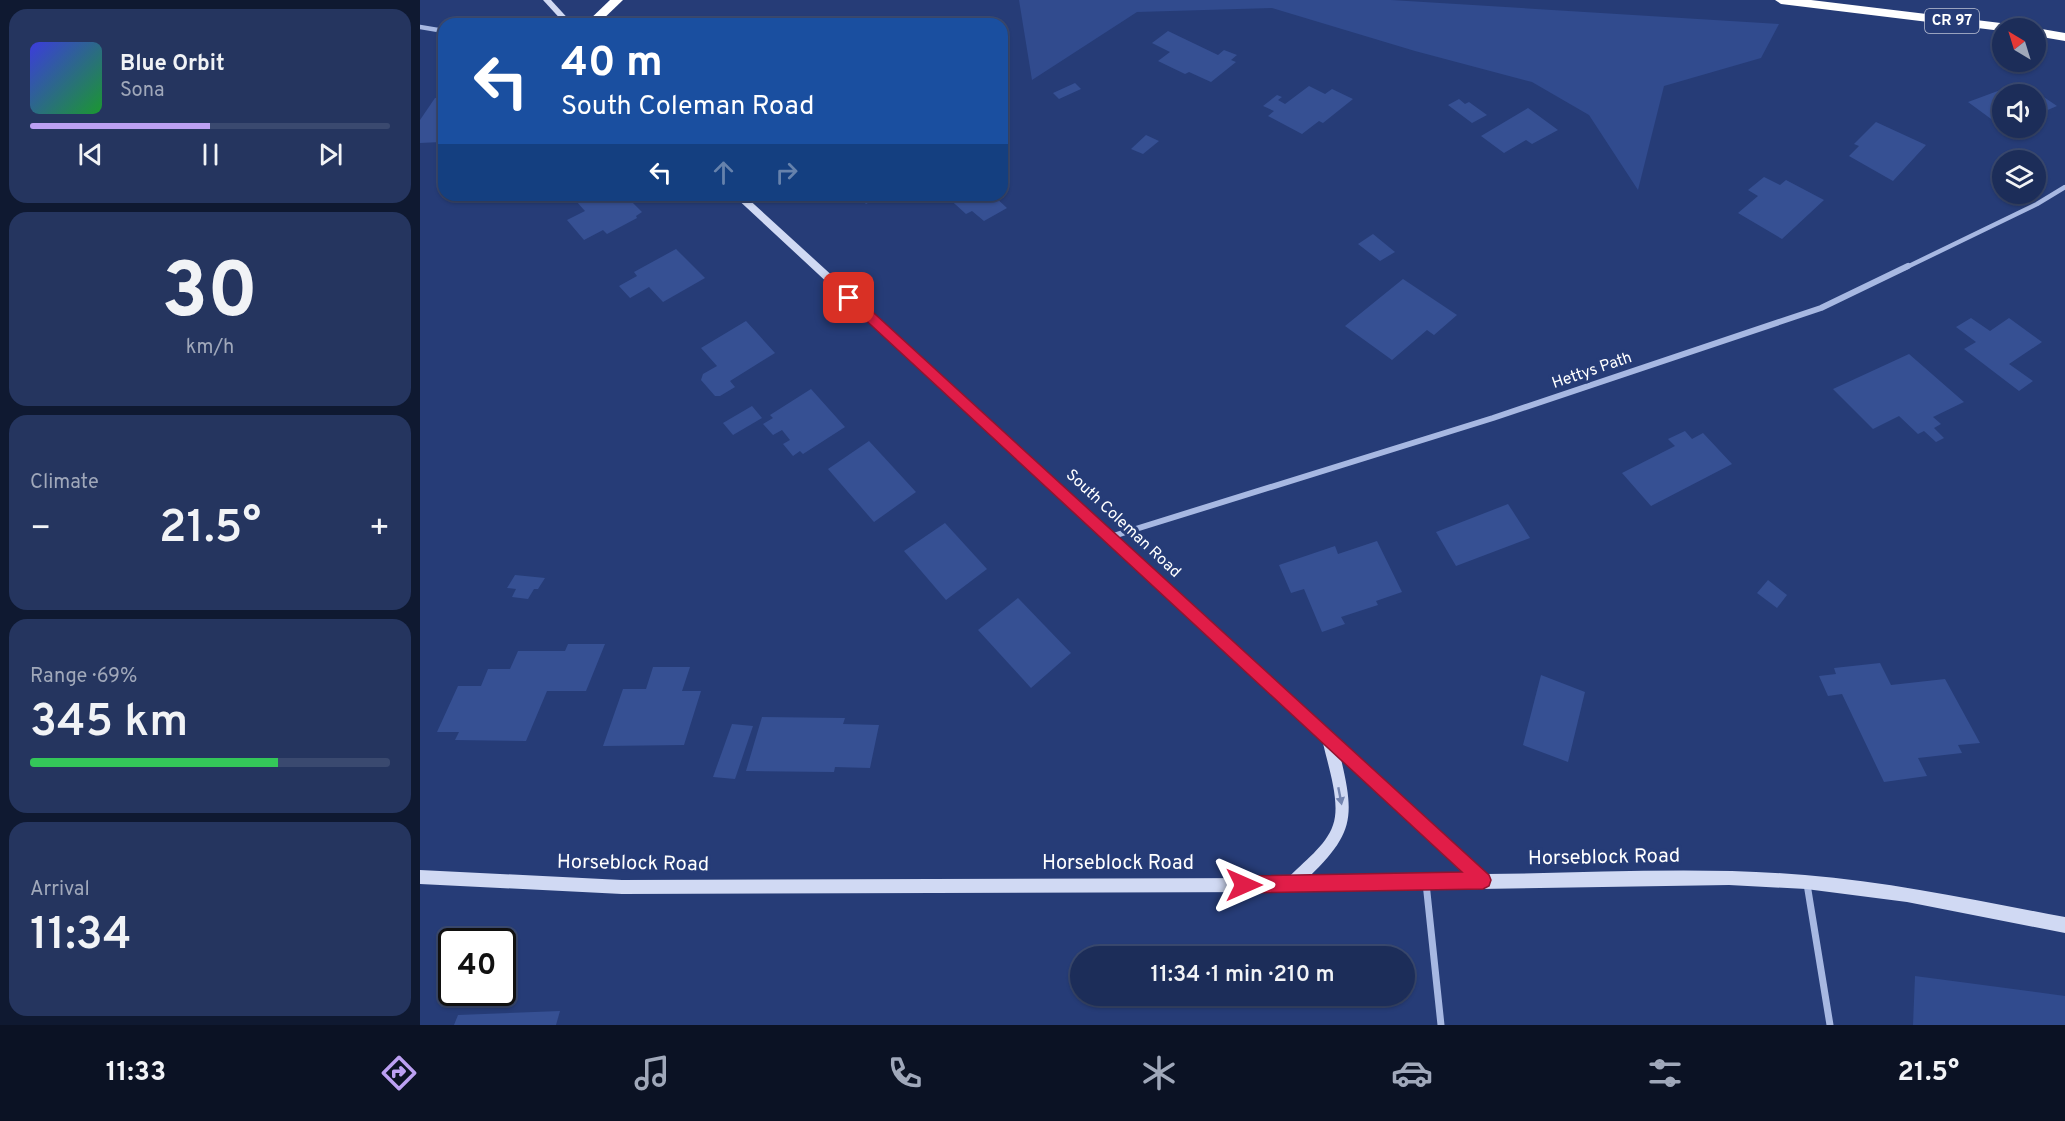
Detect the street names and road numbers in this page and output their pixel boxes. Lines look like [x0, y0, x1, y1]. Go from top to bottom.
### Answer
road number: CR 97 [1925, 9, 1979, 33]
street label: Hettys Path [1549, 348, 1635, 394]
street label: South Coleman Road [1061, 465, 1185, 583]
street label: Horseblock Road [1528, 844, 1680, 872]
street label: Horseblock Road [557, 850, 709, 878]
street label: Horseblock Road [1042, 851, 1194, 877]

